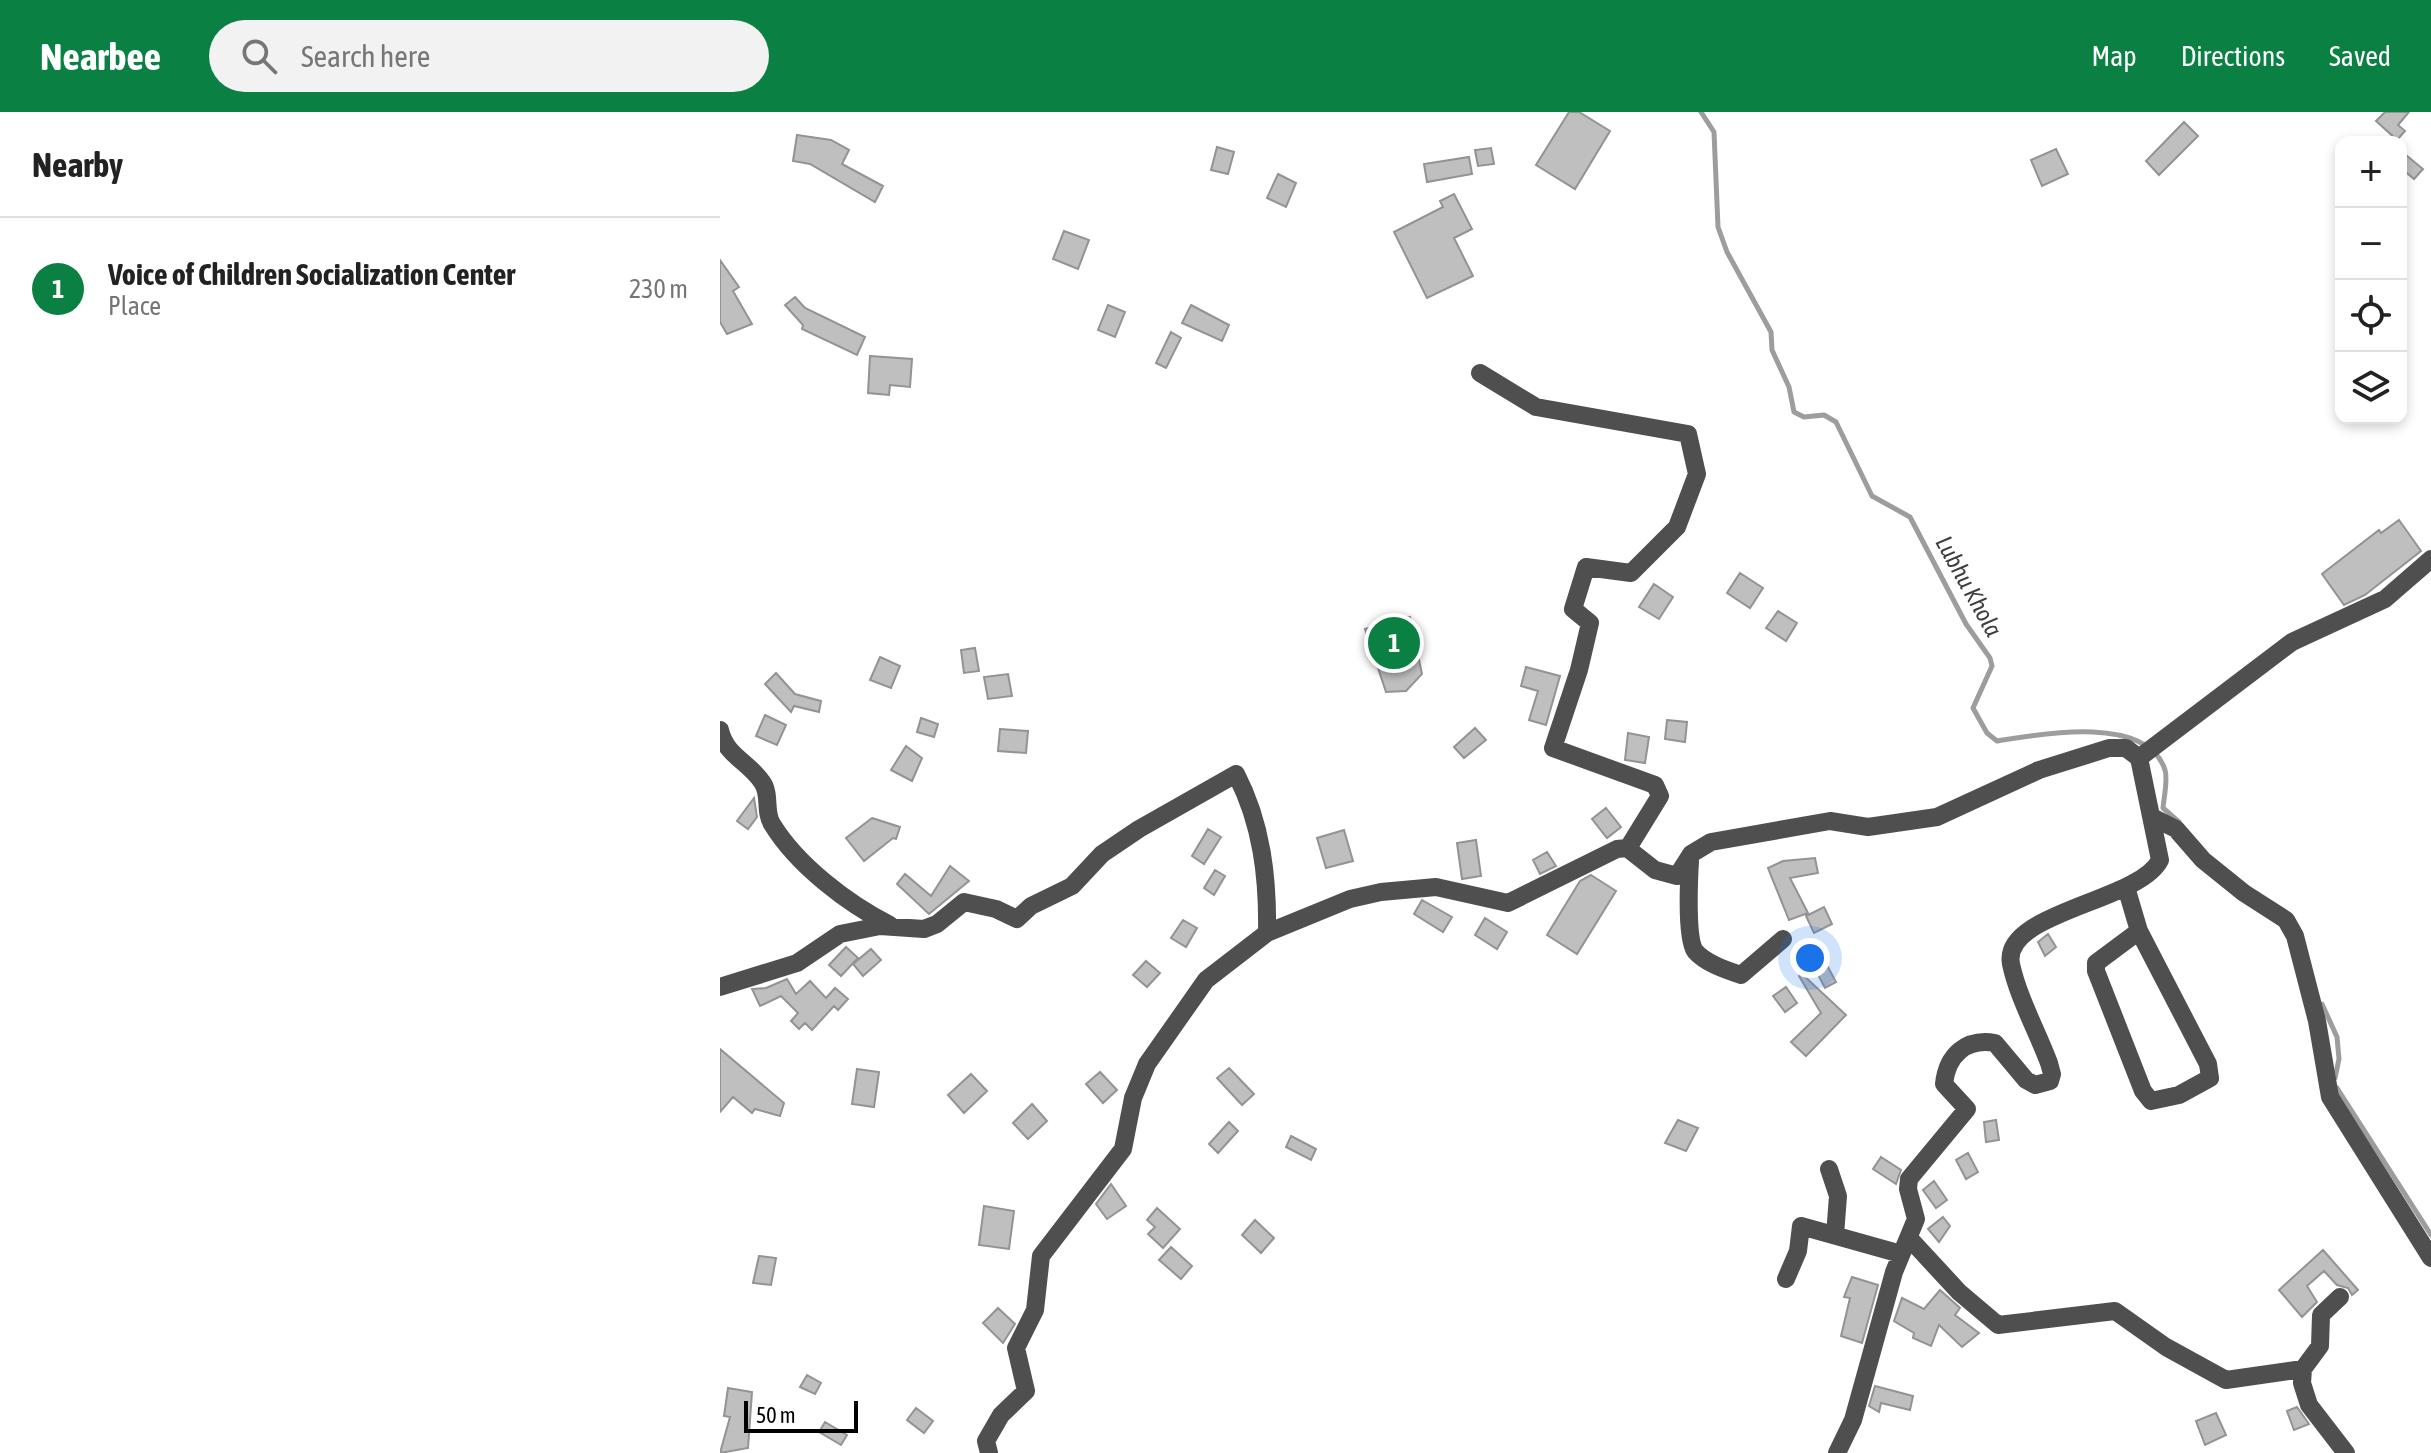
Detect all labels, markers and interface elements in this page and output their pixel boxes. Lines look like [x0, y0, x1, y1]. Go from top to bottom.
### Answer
search box [209, 20, 769, 92]
icon: search [237, 34, 281, 78]
text: Nearbee [40, 35, 161, 78]
text: Search here [301, 39, 430, 73]
text: Map [2092, 40, 2137, 72]
text: Directions [2181, 40, 2285, 72]
text: Saved [2329, 40, 2391, 72]
map controls [2335, 136, 2407, 424]
button: + [2335, 136, 2407, 208]
text: Nearby [32, 145, 123, 184]
button: − [2335, 208, 2407, 280]
text: Voice of Children Socialization Center [108, 257, 515, 291]
text: 1 [52, 274, 64, 304]
text: 230 m [629, 274, 688, 304]
button: locate [2335, 280, 2407, 352]
text: Place [108, 291, 161, 321]
button: layers [2335, 352, 2407, 424]
water label: Lubhu Khola [1930, 531, 2008, 641]
pin: 1 [1368, 613, 1420, 673]
your location [1790, 938, 1830, 978]
scale bar [744, 1397, 858, 1433]
text: 50 m [756, 1402, 796, 1428]

